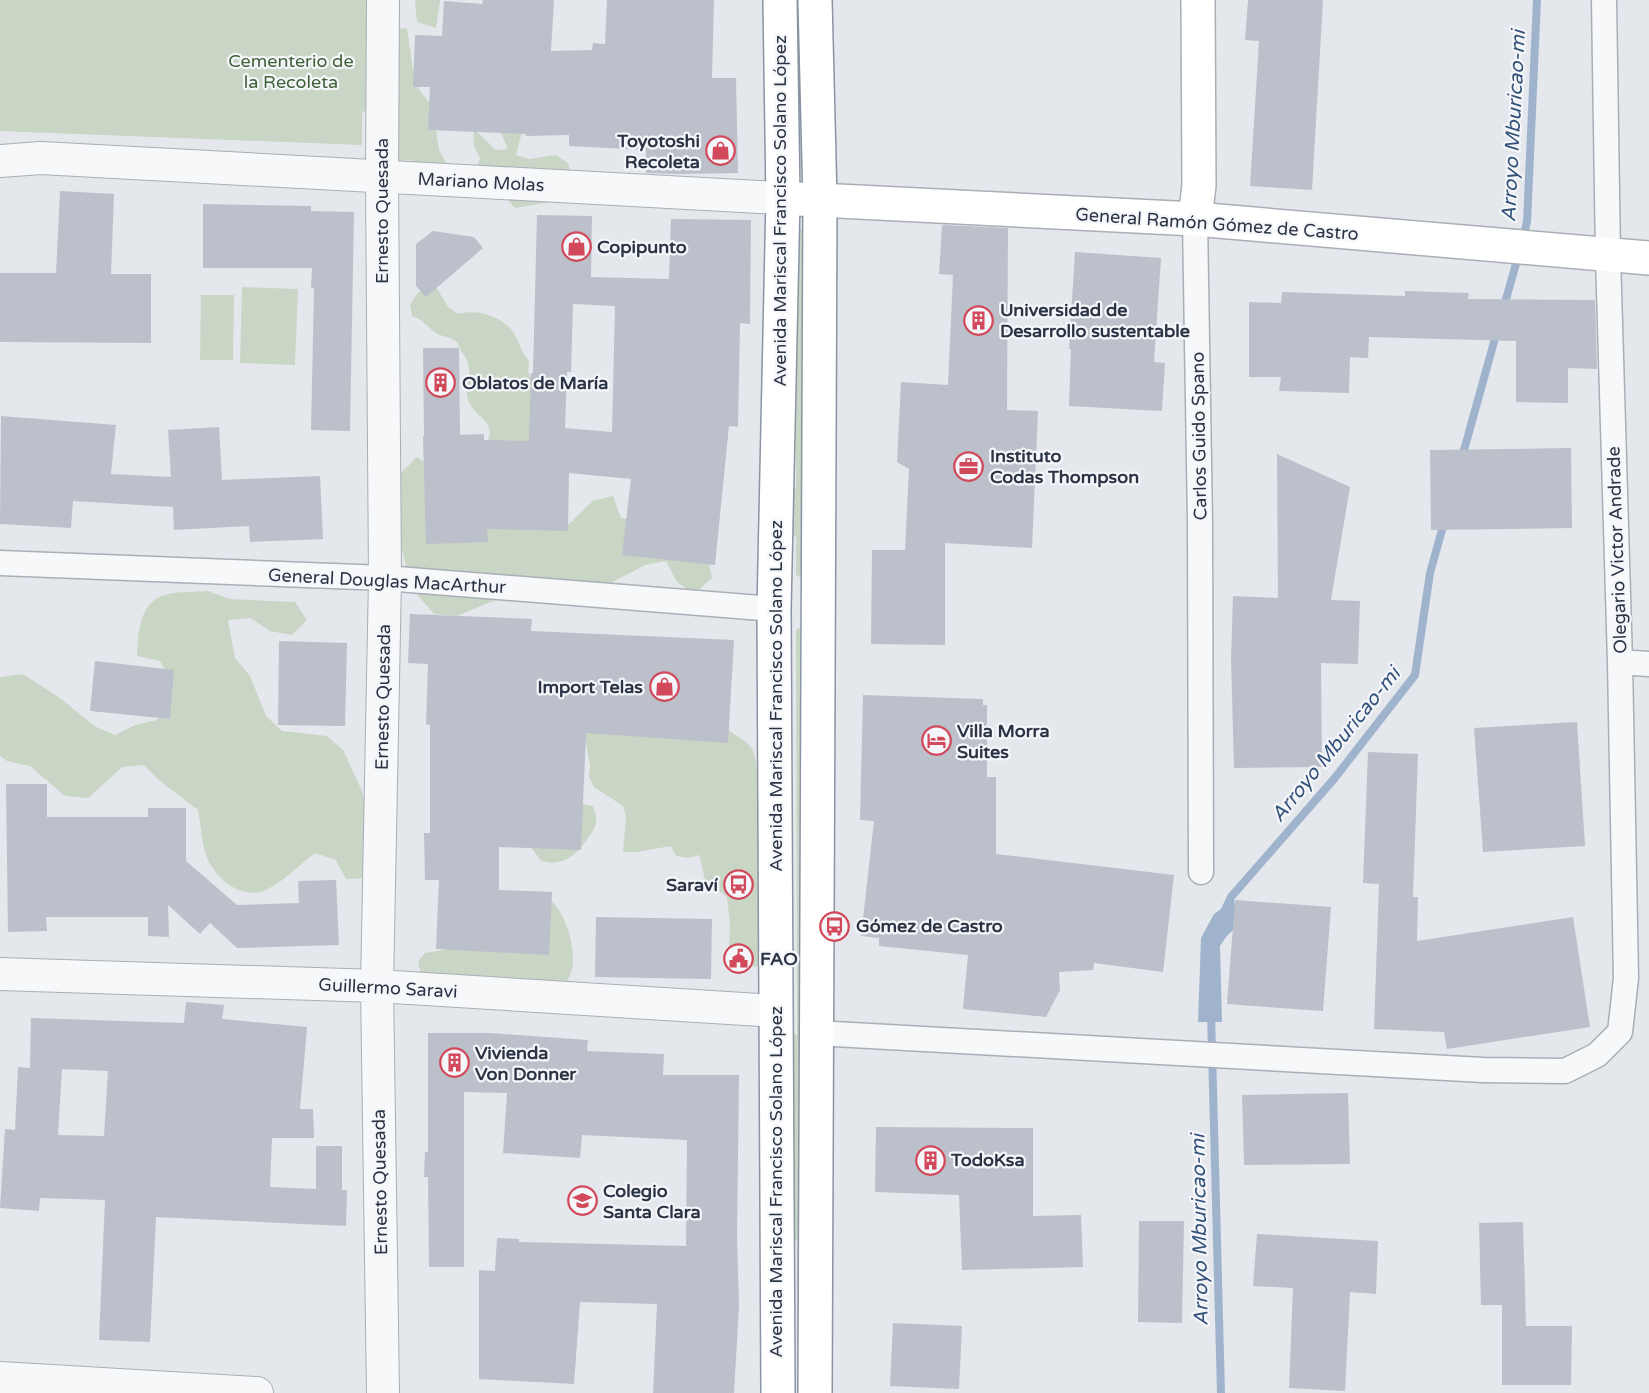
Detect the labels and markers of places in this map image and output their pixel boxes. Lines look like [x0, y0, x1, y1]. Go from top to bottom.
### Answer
place label: Toyotoshi Recoleta [616, 130, 700, 173]
shop icon: Toyotoshi Recoleta [705, 135, 737, 167]
shop icon: Copipunto [560, 231, 592, 263]
place label: Copipunto [597, 236, 687, 258]
place label: Universidad de Desarrollo sustentable [1000, 299, 1190, 342]
building icon: Universidad de Desarrollo sustentable [963, 304, 995, 336]
building icon: Oblatos de María [425, 367, 457, 399]
place label: Oblatos de María [462, 372, 608, 394]
place label: Instituto Codas Thompson [990, 445, 1139, 488]
office icon: Instituto Codas Thompson [953, 450, 985, 482]
shop icon: Import Telas [648, 671, 680, 703]
place label: Import Telas [538, 676, 643, 698]
place label: Villa Morra Suites [957, 720, 1050, 763]
hotel icon: Villa Morra Suites [920, 725, 952, 757]
bus stop icon: Saraví [723, 869, 755, 901]
place label: Saraví [666, 874, 719, 896]
bus stop icon: Gómez de Castro [819, 910, 851, 942]
place label: Gómez de Castro [856, 915, 1003, 937]
public building icon: FAO [723, 943, 755, 975]
place label: FAO [760, 948, 798, 970]
place label: Vivienda Von Donner [475, 1042, 577, 1085]
building icon: Vivienda Von Donner [438, 1047, 470, 1079]
building icon: TodoKsa [914, 1144, 946, 1176]
place label: TodoKsa [950, 1149, 1025, 1171]
place label: Colegio Santa Clara [603, 1180, 701, 1223]
school or university icon: Colegio Santa Clara [566, 1185, 598, 1217]

